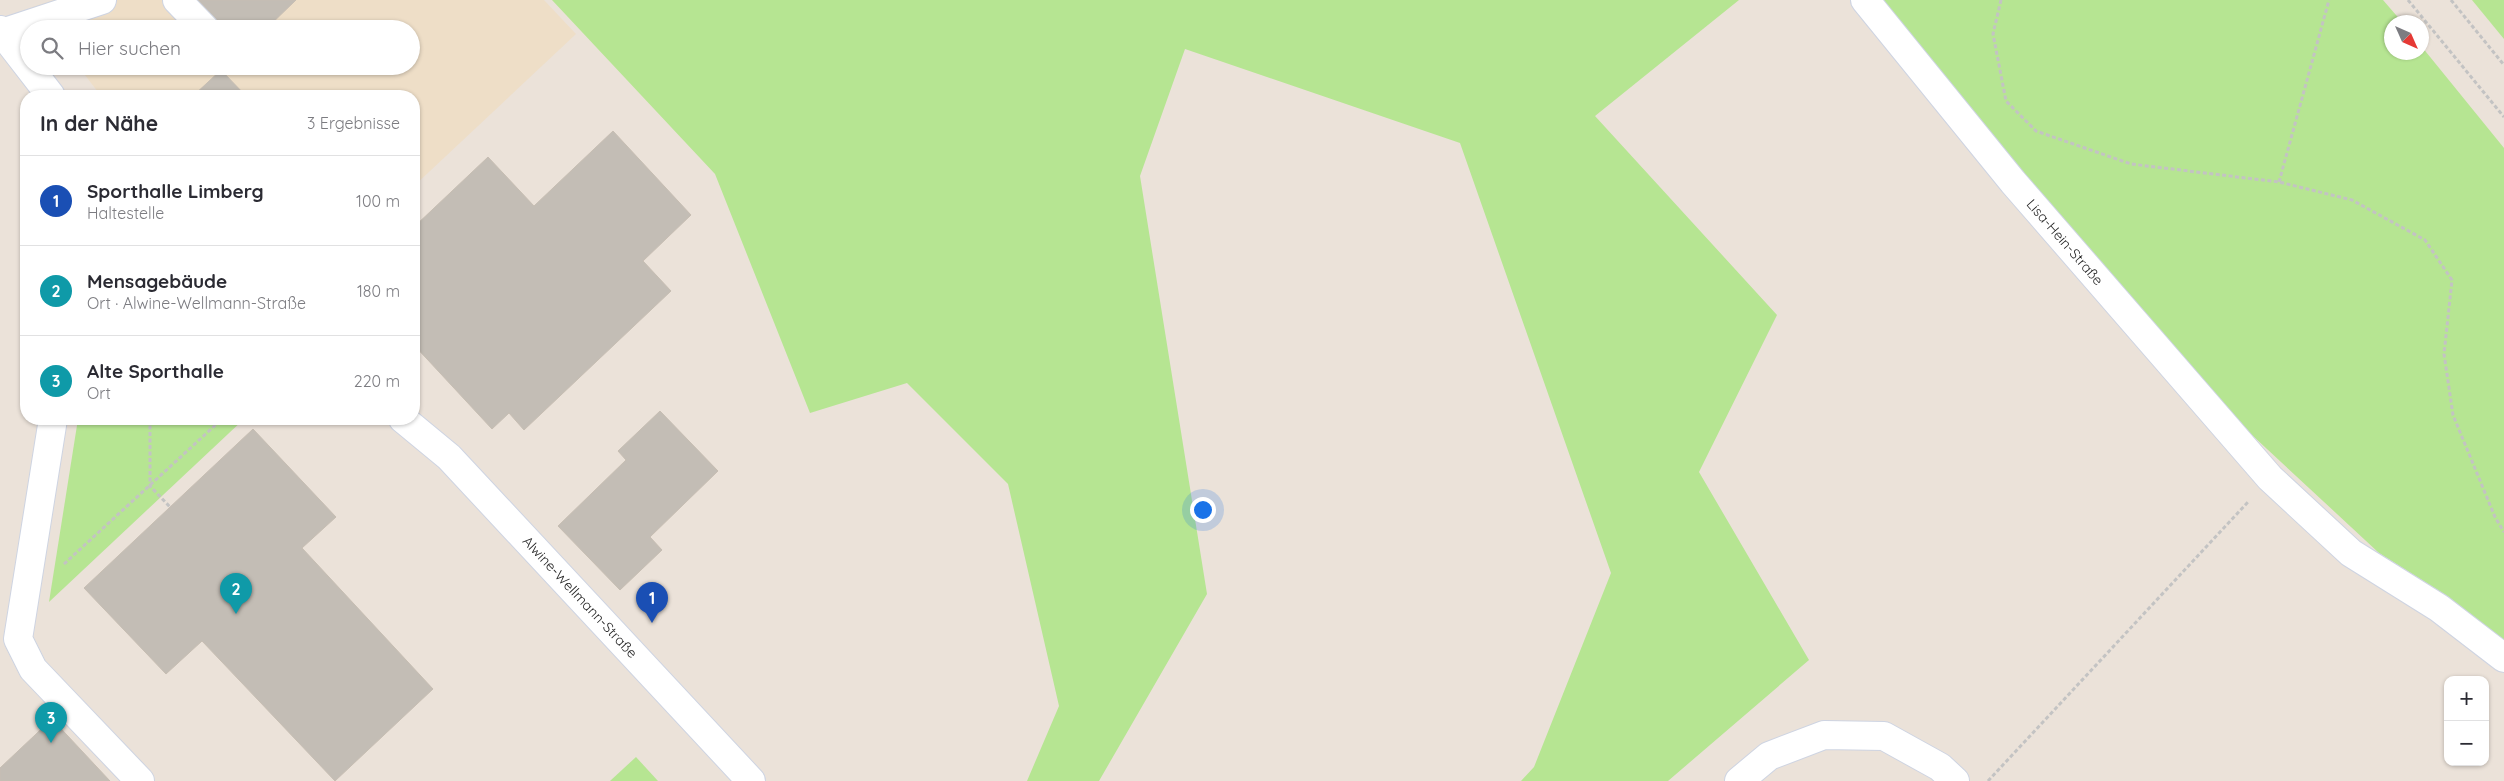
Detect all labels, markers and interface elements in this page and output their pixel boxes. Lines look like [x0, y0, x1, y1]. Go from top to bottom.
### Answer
north arrow [2384, 15, 2429, 60]
search box [20, 20, 420, 75]
icon: search [38, 34, 66, 62]
text: Hier suchen [78, 36, 181, 60]
text: In der Nähe [40, 110, 158, 136]
text: 3 Ergebnisse [307, 113, 400, 133]
text: Sporthalle Limberg [87, 179, 264, 203]
text: 1 [53, 191, 59, 211]
text: 100 m [356, 191, 400, 211]
street label: Lisa-Hein-Straße [2023, 195, 2107, 289]
text: Haltestelle [87, 203, 164, 223]
text: Mensagebäude [87, 269, 227, 293]
text: 2 [51, 281, 61, 301]
text: 180 m [357, 281, 400, 301]
text: Ort · Alwine-Wellmann-Straße [87, 293, 306, 313]
text: Alte Sporthalle [87, 359, 224, 383]
text: 3 [52, 371, 60, 391]
text: 220 m [354, 371, 400, 391]
text: Ort [87, 383, 111, 403]
your location [1190, 497, 1216, 523]
street label: Alwine-Wellmann-Straße [519, 532, 641, 662]
pin: 2 [220, 573, 252, 614]
pin: 1 [636, 582, 668, 623]
map controls [2444, 676, 2489, 766]
button: + [2444, 676, 2489, 721]
pin: 3 [35, 702, 67, 743]
button: − [2444, 721, 2489, 766]

